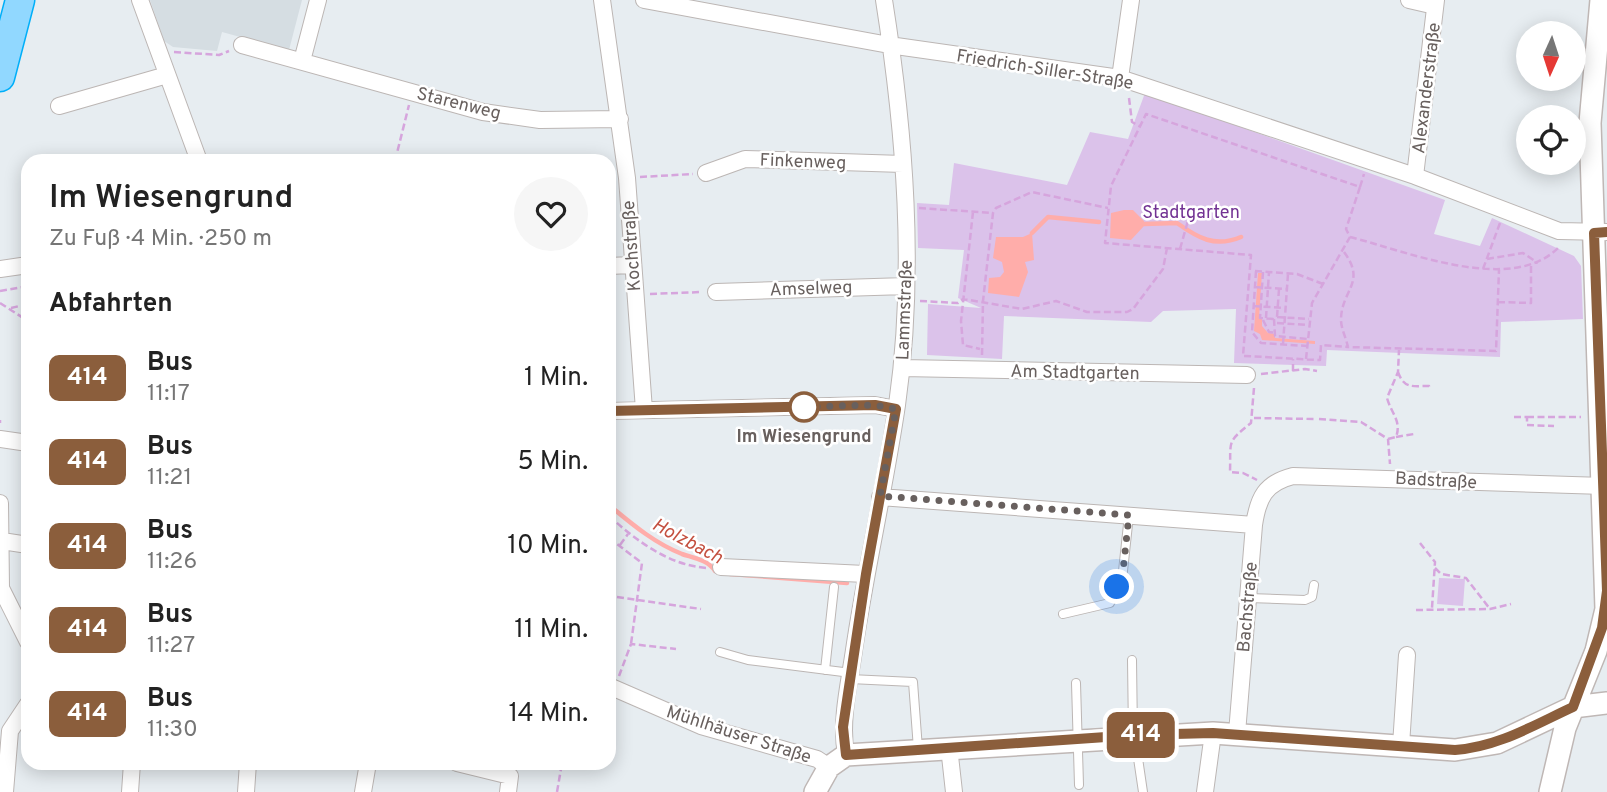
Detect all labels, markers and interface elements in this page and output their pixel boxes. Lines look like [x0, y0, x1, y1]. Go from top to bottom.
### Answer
street label: Alexanderstraße [1408, 21, 1447, 155]
north arrow [1516, 21, 1586, 91]
map controls [1516, 21, 1586, 175]
street label: Friedrich-Siller-Straße [955, 45, 1135, 96]
street label: Starenweg [414, 83, 503, 126]
button: locate [1516, 105, 1586, 175]
street label: Finkenweg [759, 149, 847, 176]
button: heart [514, 177, 588, 251]
text: Im Wiesengrund [49, 178, 293, 220]
street label: Kochstraße [618, 200, 647, 292]
park label: Stadtgarten [1142, 202, 1240, 225]
text: Zu Fuß · 4 Min. · 250 m [49, 225, 272, 254]
street label: Lammstraße [892, 259, 919, 361]
street label: Amselweg [769, 277, 853, 302]
text: Abfahrten [49, 288, 173, 321]
text: Bus [147, 347, 193, 380]
street label: Am Stadtgarten [1010, 361, 1140, 386]
text: 1 Min. [524, 362, 588, 395]
text: 414 [67, 363, 108, 393]
text: 11:17 [147, 380, 190, 409]
marker: Im Wiesengrund [789, 392, 819, 422]
place label: Im Wiesengrund [736, 426, 872, 449]
text: Bus [147, 431, 193, 464]
text: 5 Min. [518, 446, 588, 479]
text: 414 [67, 447, 108, 477]
text: 11:21 [147, 464, 192, 493]
street label: Badstraße [1394, 468, 1477, 495]
water label: Holzbach [648, 513, 727, 571]
text: Bus [147, 515, 193, 548]
text: 10 Min. [507, 530, 588, 563]
text: 414 [67, 531, 108, 561]
text: 11:26 [147, 548, 197, 577]
street label: Bachstraße [1233, 561, 1264, 653]
your location [1099, 569, 1134, 604]
text: Bus [147, 599, 193, 632]
text: 11 Min. [514, 614, 588, 647]
text: 414 [67, 615, 108, 645]
text: 11:27 [147, 632, 195, 661]
text: Bus [147, 683, 193, 716]
text: 14 Min. [508, 698, 588, 731]
text: 414 [67, 699, 108, 729]
street label: Mühlhäuser Straße [663, 701, 814, 770]
line badge: 414 [1101, 712, 1181, 758]
text: 11:30 [147, 716, 198, 745]
text: 414 [1121, 720, 1161, 750]

